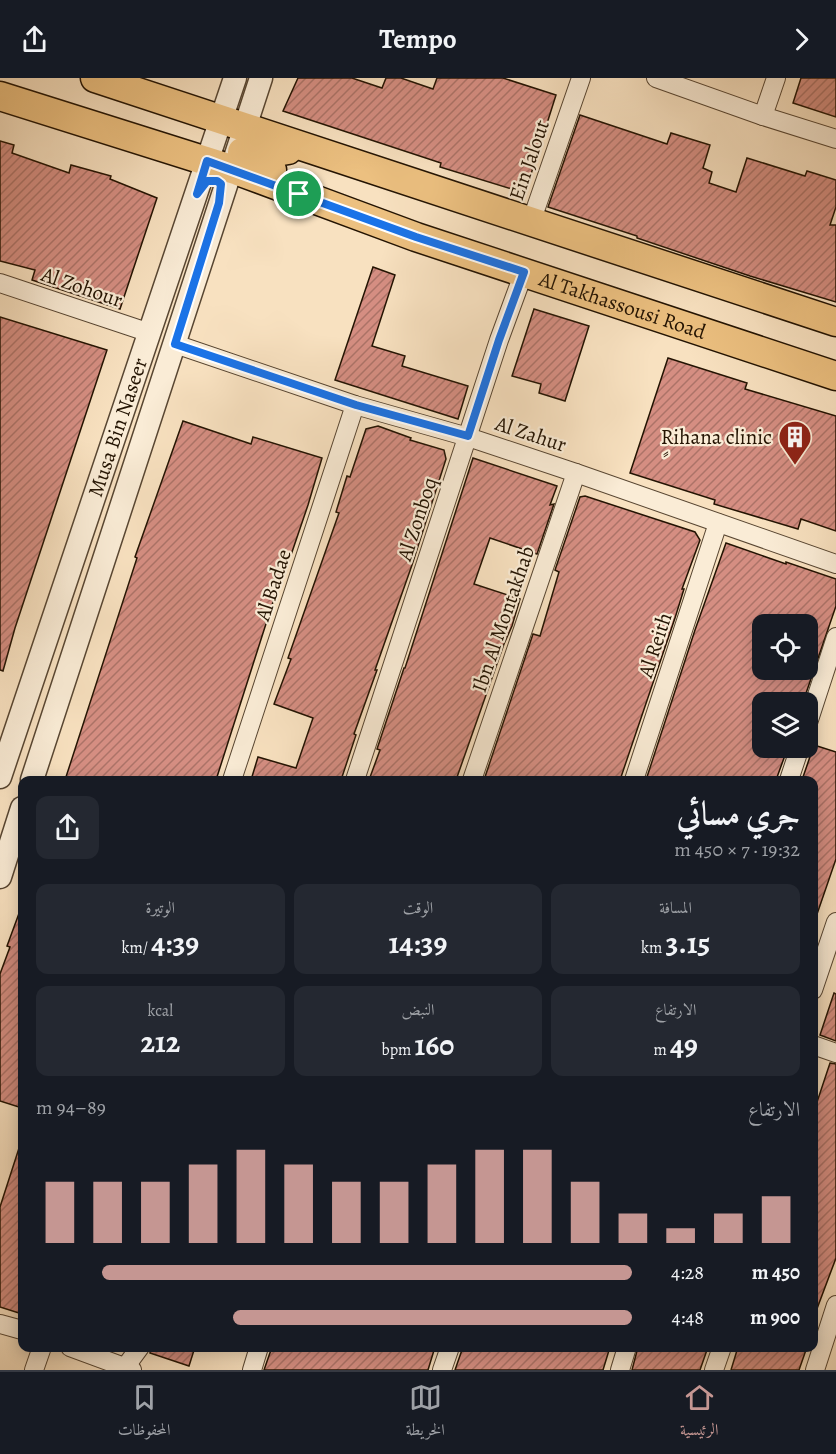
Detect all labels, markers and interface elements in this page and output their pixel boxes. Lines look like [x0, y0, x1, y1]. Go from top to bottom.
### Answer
text: Tempo [379, 21, 457, 57]
icon: share [18, 23, 51, 56]
icon: forward [785, 23, 818, 56]
street label: Ein Jalout [502, 116, 556, 204]
pin [273, 168, 324, 219]
icon: arrive [282, 177, 315, 210]
street label: Al Zohour [37, 260, 126, 314]
street label: Al Takhassousi Road [535, 264, 710, 346]
street label: Musa Bin Naseer [81, 354, 154, 500]
street label: Al Zahur [491, 409, 570, 459]
building icon: ٍRihana clinic [777, 419, 813, 466]
place label: ٍRihana clinic [661, 423, 772, 458]
street label: Al Zonboq [390, 473, 444, 565]
street label: Ibn Al Montakhab [465, 542, 541, 696]
street label: Al Badae [248, 546, 298, 625]
street label: Al Reith [631, 609, 679, 682]
map controls [752, 614, 818, 758]
button: locate [752, 614, 818, 680]
button: layers [752, 692, 818, 758]
text: جري مسائي [677, 791, 800, 836]
button: share [36, 796, 99, 859]
text: 19:32 · 7 × 450 m [674, 836, 800, 863]
text: الوتيرة [146, 897, 175, 919]
text: الوقت [403, 897, 433, 919]
text: المسافة [659, 897, 692, 919]
text: 4:39 [151, 923, 199, 963]
text: 14:39 [389, 923, 447, 963]
text: 3.15 [666, 923, 710, 963]
text: /km [121, 937, 151, 959]
text: km [641, 937, 666, 959]
text: النبض [402, 999, 435, 1021]
text: الارتفاع [655, 999, 696, 1021]
text: kcal [148, 1000, 173, 1022]
text: 212 [140, 1022, 180, 1062]
text: 160 [415, 1025, 454, 1065]
text: 49 [670, 1025, 698, 1065]
text: bpm [382, 1039, 415, 1061]
text: m [653, 1039, 670, 1061]
text: 89–94 m [36, 1094, 106, 1121]
text: الارتفاع [748, 1096, 800, 1123]
text: 4:28 [671, 1259, 704, 1286]
text: 450 m [752, 1259, 800, 1286]
text: 4:48 [671, 1304, 704, 1331]
text: 900 m [750, 1304, 800, 1331]
tab: المحفوظات [118, 1381, 170, 1445]
tab: الخريطة [406, 1381, 445, 1445]
tab: الرئيسية [680, 1381, 718, 1445]

